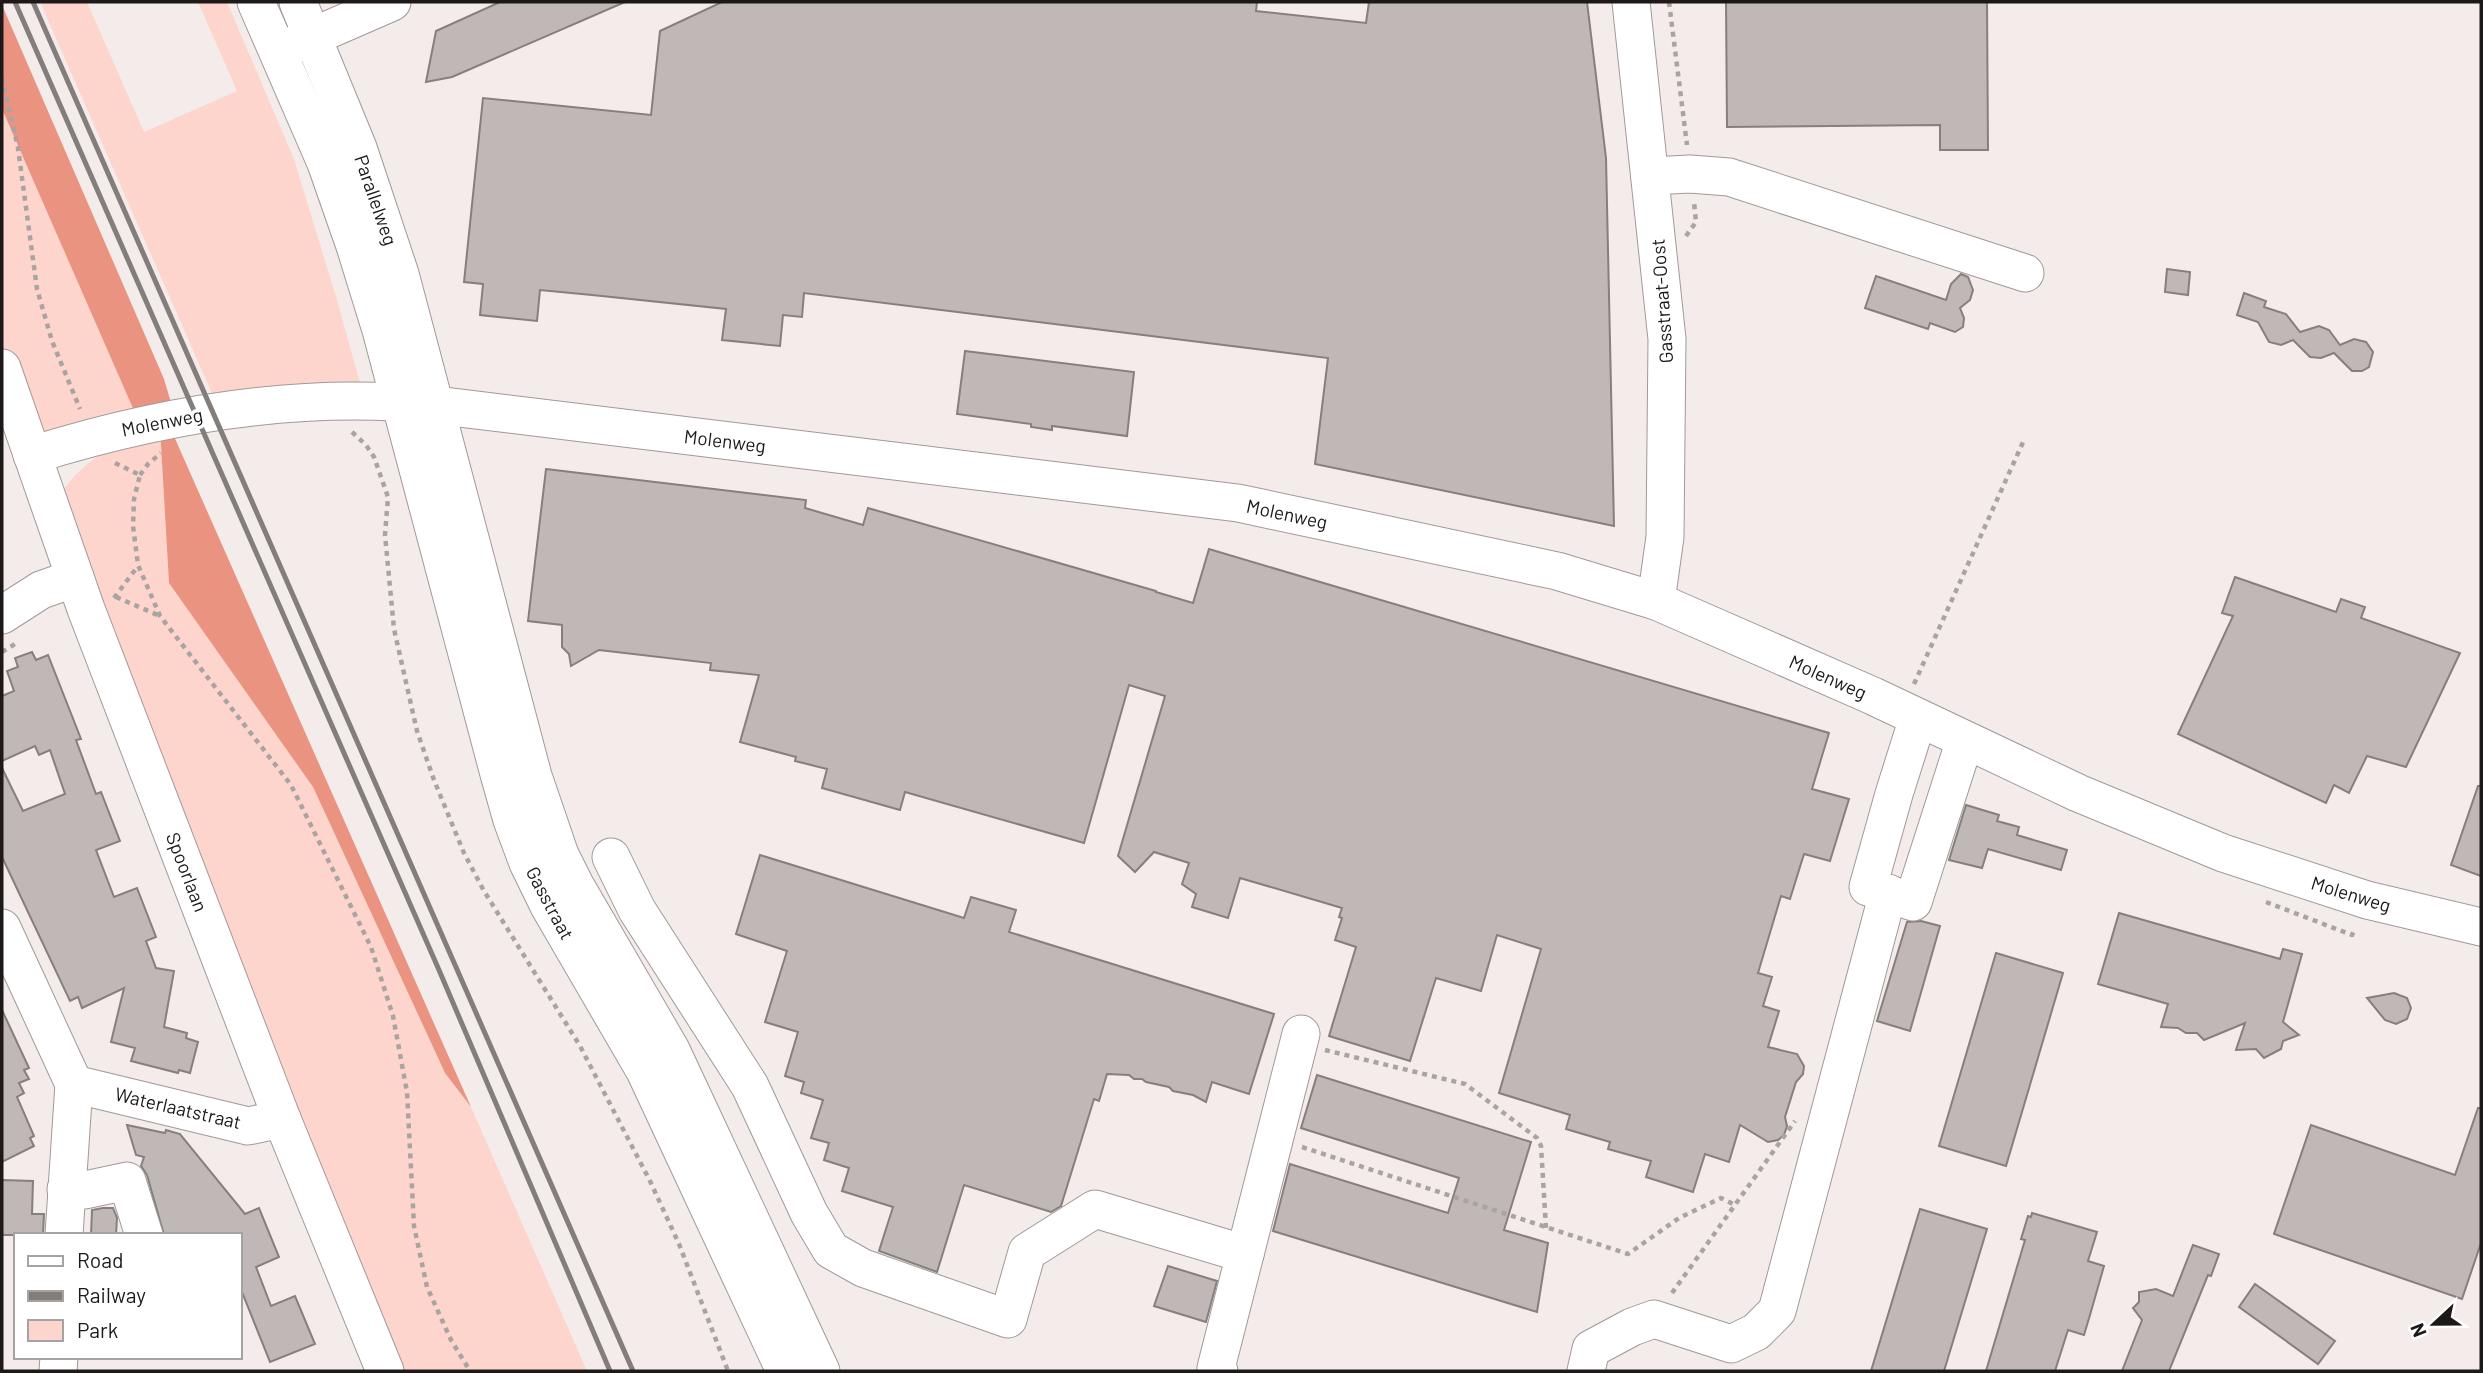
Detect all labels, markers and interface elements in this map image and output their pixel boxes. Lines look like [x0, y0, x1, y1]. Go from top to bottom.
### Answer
street label: Parallelweg [350, 151, 403, 248]
street label: Gasstraat-Oost [1646, 238, 1677, 364]
street label: Molenweg [119, 402, 204, 441]
street label: Molenweg [683, 424, 767, 457]
street label: Molenweg [1245, 494, 1330, 533]
street label: Molenweg [1786, 649, 1870, 704]
street label: Spoorlaan [162, 829, 213, 915]
street label: Gasstraat [522, 862, 579, 943]
street label: Molenweg [2308, 871, 2394, 917]
street label: Waterlaatstraat [113, 1082, 243, 1133]
legend [14, 1233, 242, 1359]
text: Road [77, 1247, 123, 1272]
text: Railway [77, 1282, 146, 1307]
north arrow [2399, 1289, 2469, 1359]
text: Park [77, 1317, 118, 1342]
text: N [2405, 1320, 2431, 1341]

